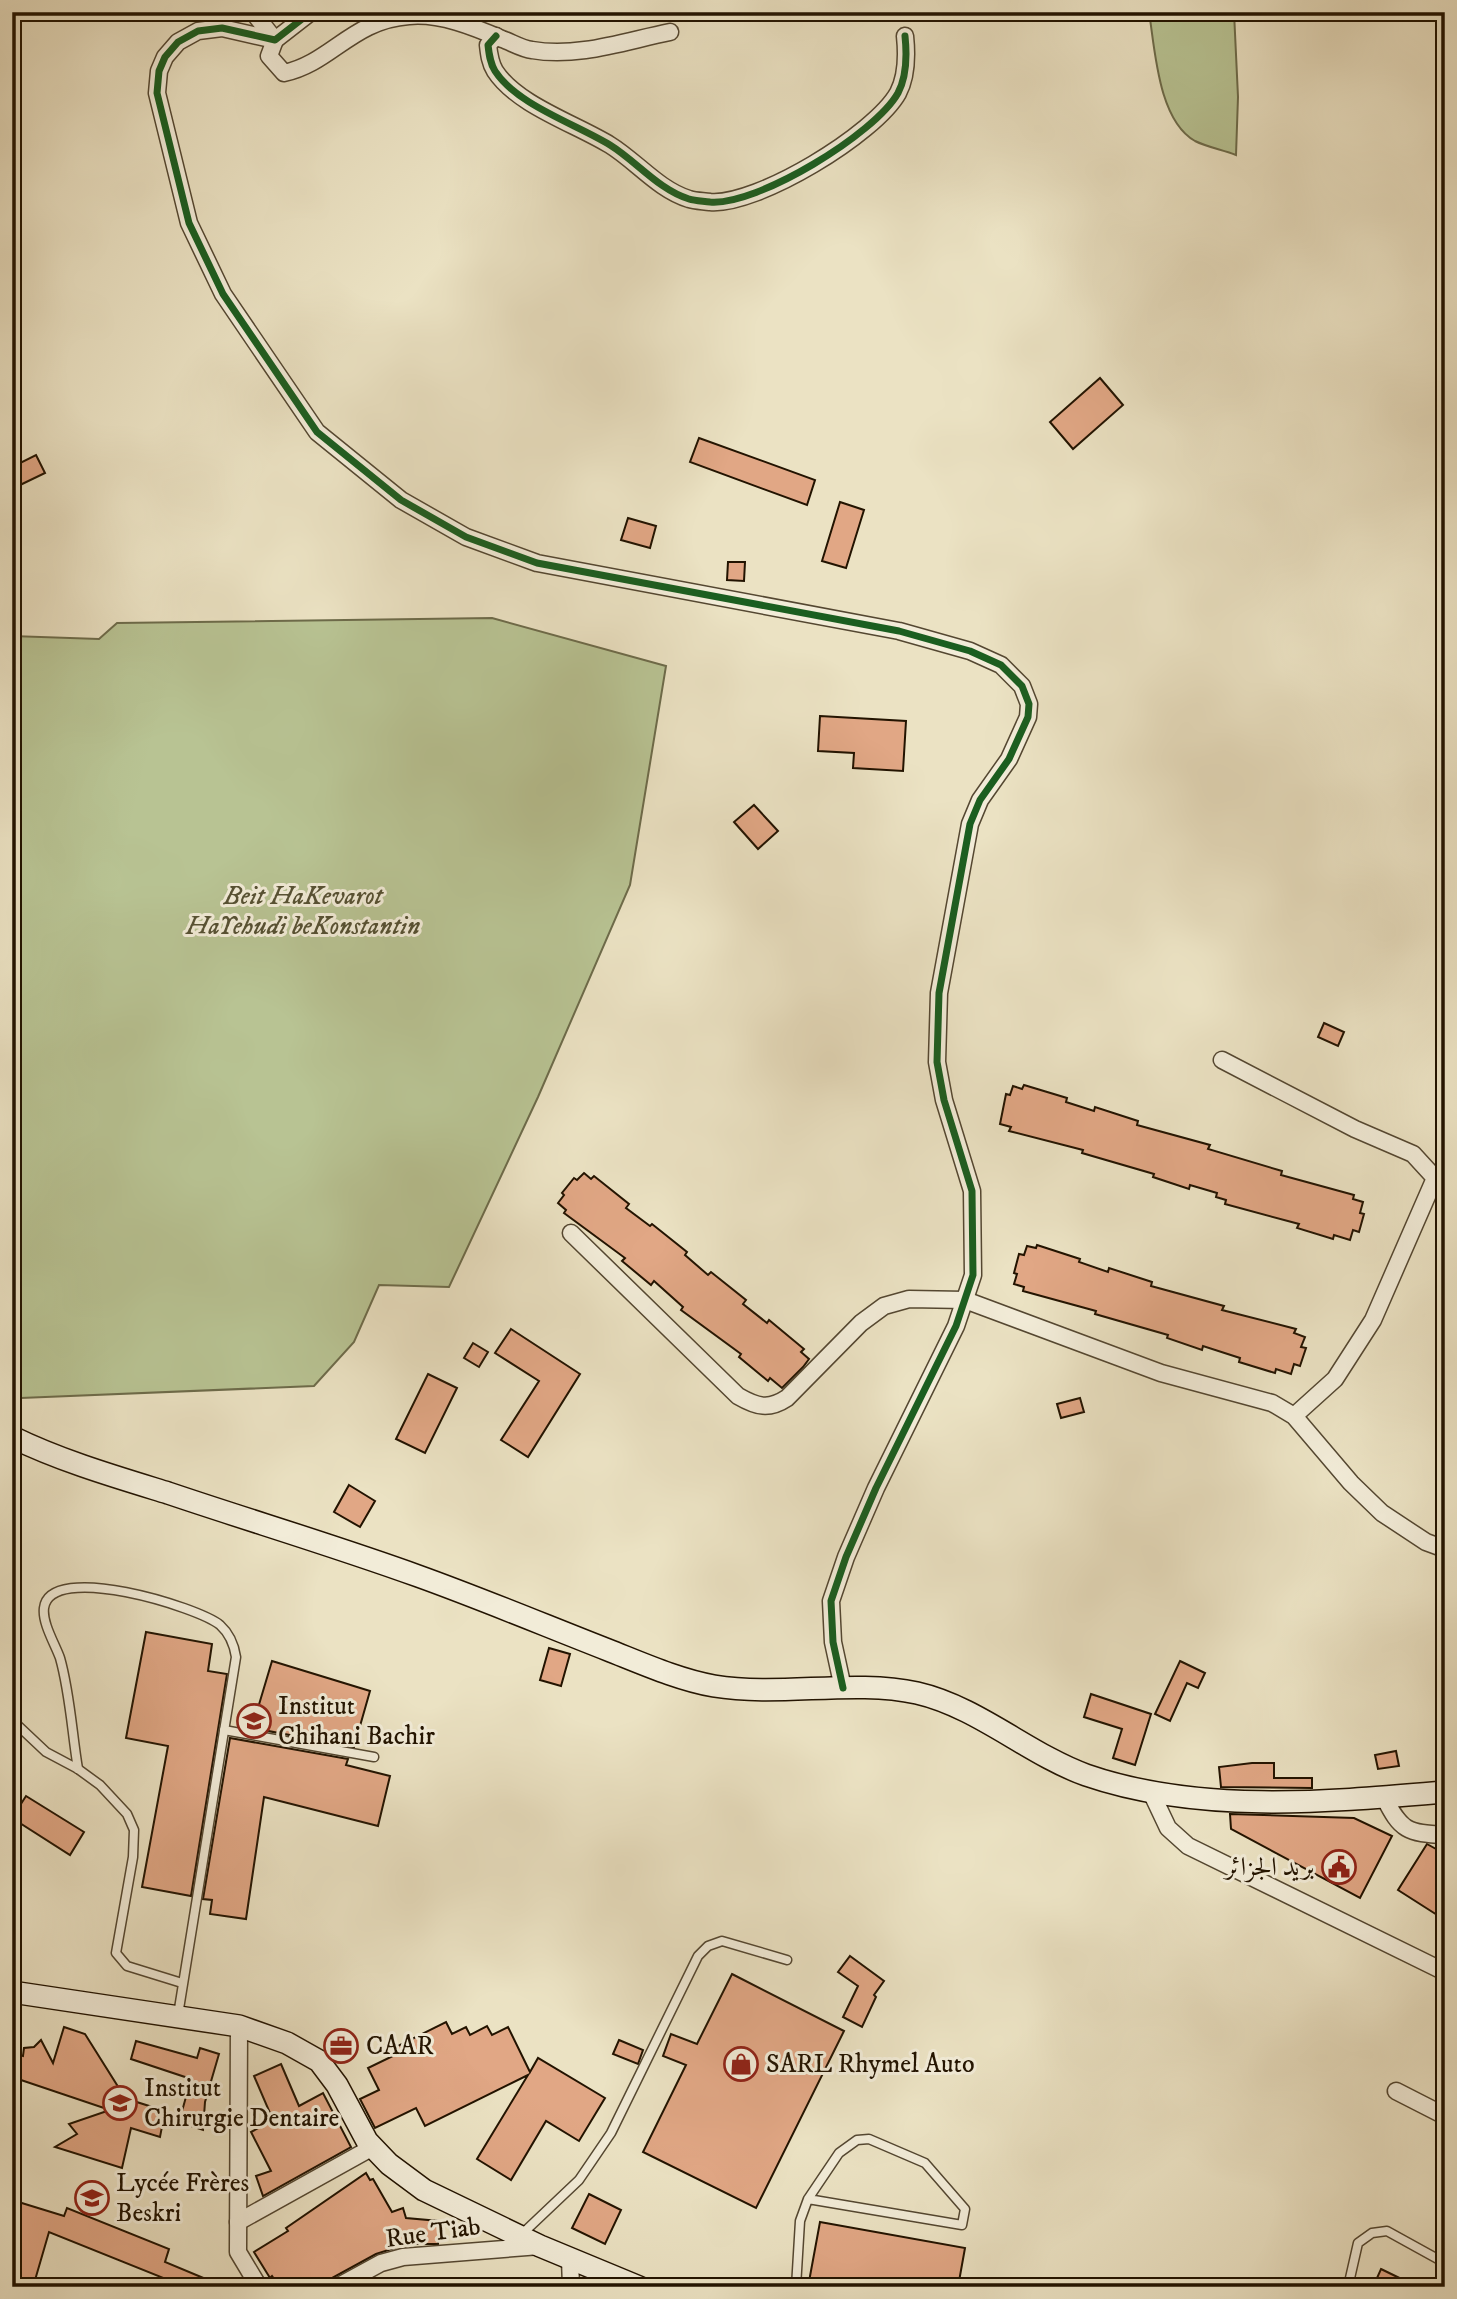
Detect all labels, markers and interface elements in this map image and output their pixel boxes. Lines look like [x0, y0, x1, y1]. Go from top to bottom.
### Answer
park label: Beit HaKevarot HaYehudi beKonstantin [185, 880, 420, 943]
place label: Institut Chihani Bachir [278, 1690, 435, 1753]
school or university icon: Institut Chihani Bachir [235, 1702, 273, 1740]
public building icon: بريد الجزائر [1320, 1848, 1358, 1886]
place label: بريد الجزائر [1222, 1851, 1314, 1884]
office icon: CAAR [322, 2027, 360, 2065]
place label: CAAR [366, 2030, 434, 2063]
shop icon: SARL Rhymel Auto [722, 2045, 760, 2083]
place label: SARL Rhymel Auto [766, 2048, 975, 2081]
place label: Institut Chirurgie Dentaire [144, 2072, 339, 2135]
school or university icon: Institut Chirurgie Dentaire [101, 2084, 139, 2122]
place label: Lycée Frères Beskri [116, 2167, 249, 2230]
school or university icon: Lycée Frères Beskri [73, 2179, 111, 2217]
street label: Rue Tiab [383, 2210, 483, 2256]

